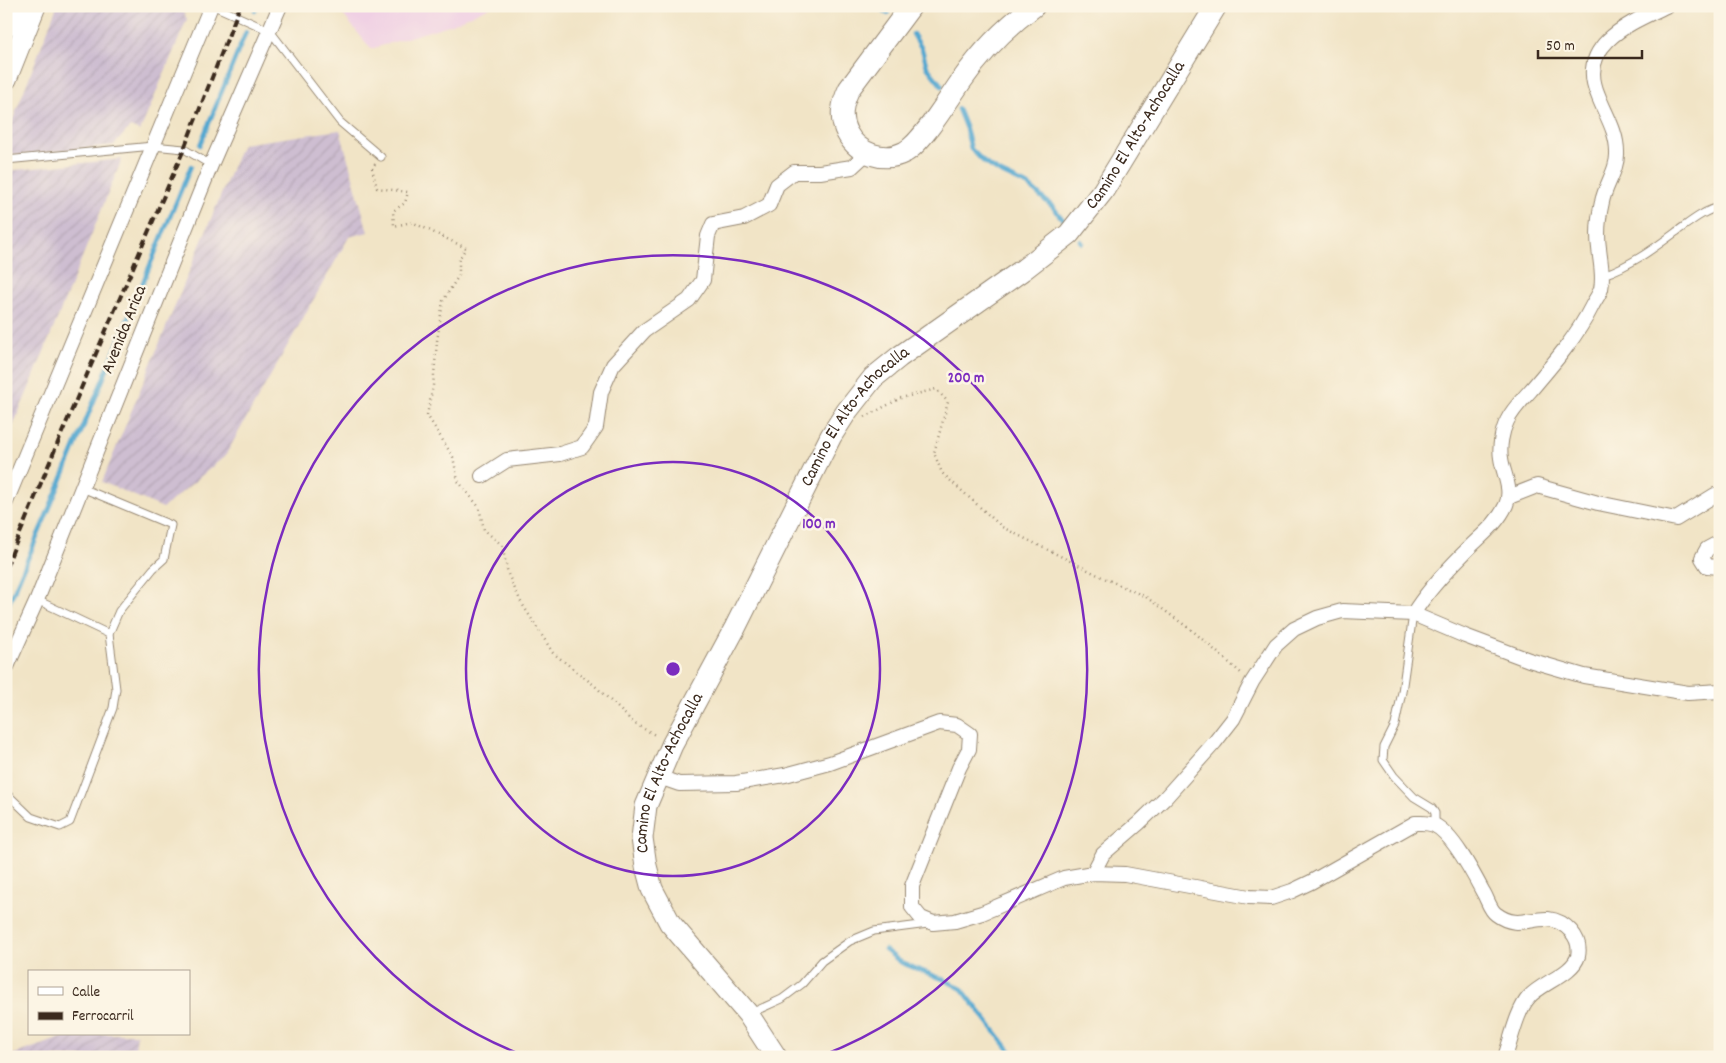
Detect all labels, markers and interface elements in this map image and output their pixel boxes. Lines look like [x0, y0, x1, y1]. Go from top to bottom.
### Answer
scale bar [1538, 28, 1642, 60]
text: 50 m [1546, 36, 1575, 58]
street label: Camino El Alto-Achocalla [1080, 56, 1192, 215]
street label: Avenida Arica [96, 282, 154, 378]
street label: Camino El Alto-Achocalla [795, 340, 915, 491]
text: 200 m [948, 368, 984, 390]
text: 100 m [802, 514, 836, 536]
centre of rings [664, 660, 682, 678]
street label: Camino El Alto-Achocalla [629, 688, 710, 855]
legend [28, 970, 190, 1036]
text: Calle [72, 982, 101, 1004]
text: Ferrocarril [72, 1006, 134, 1028]

